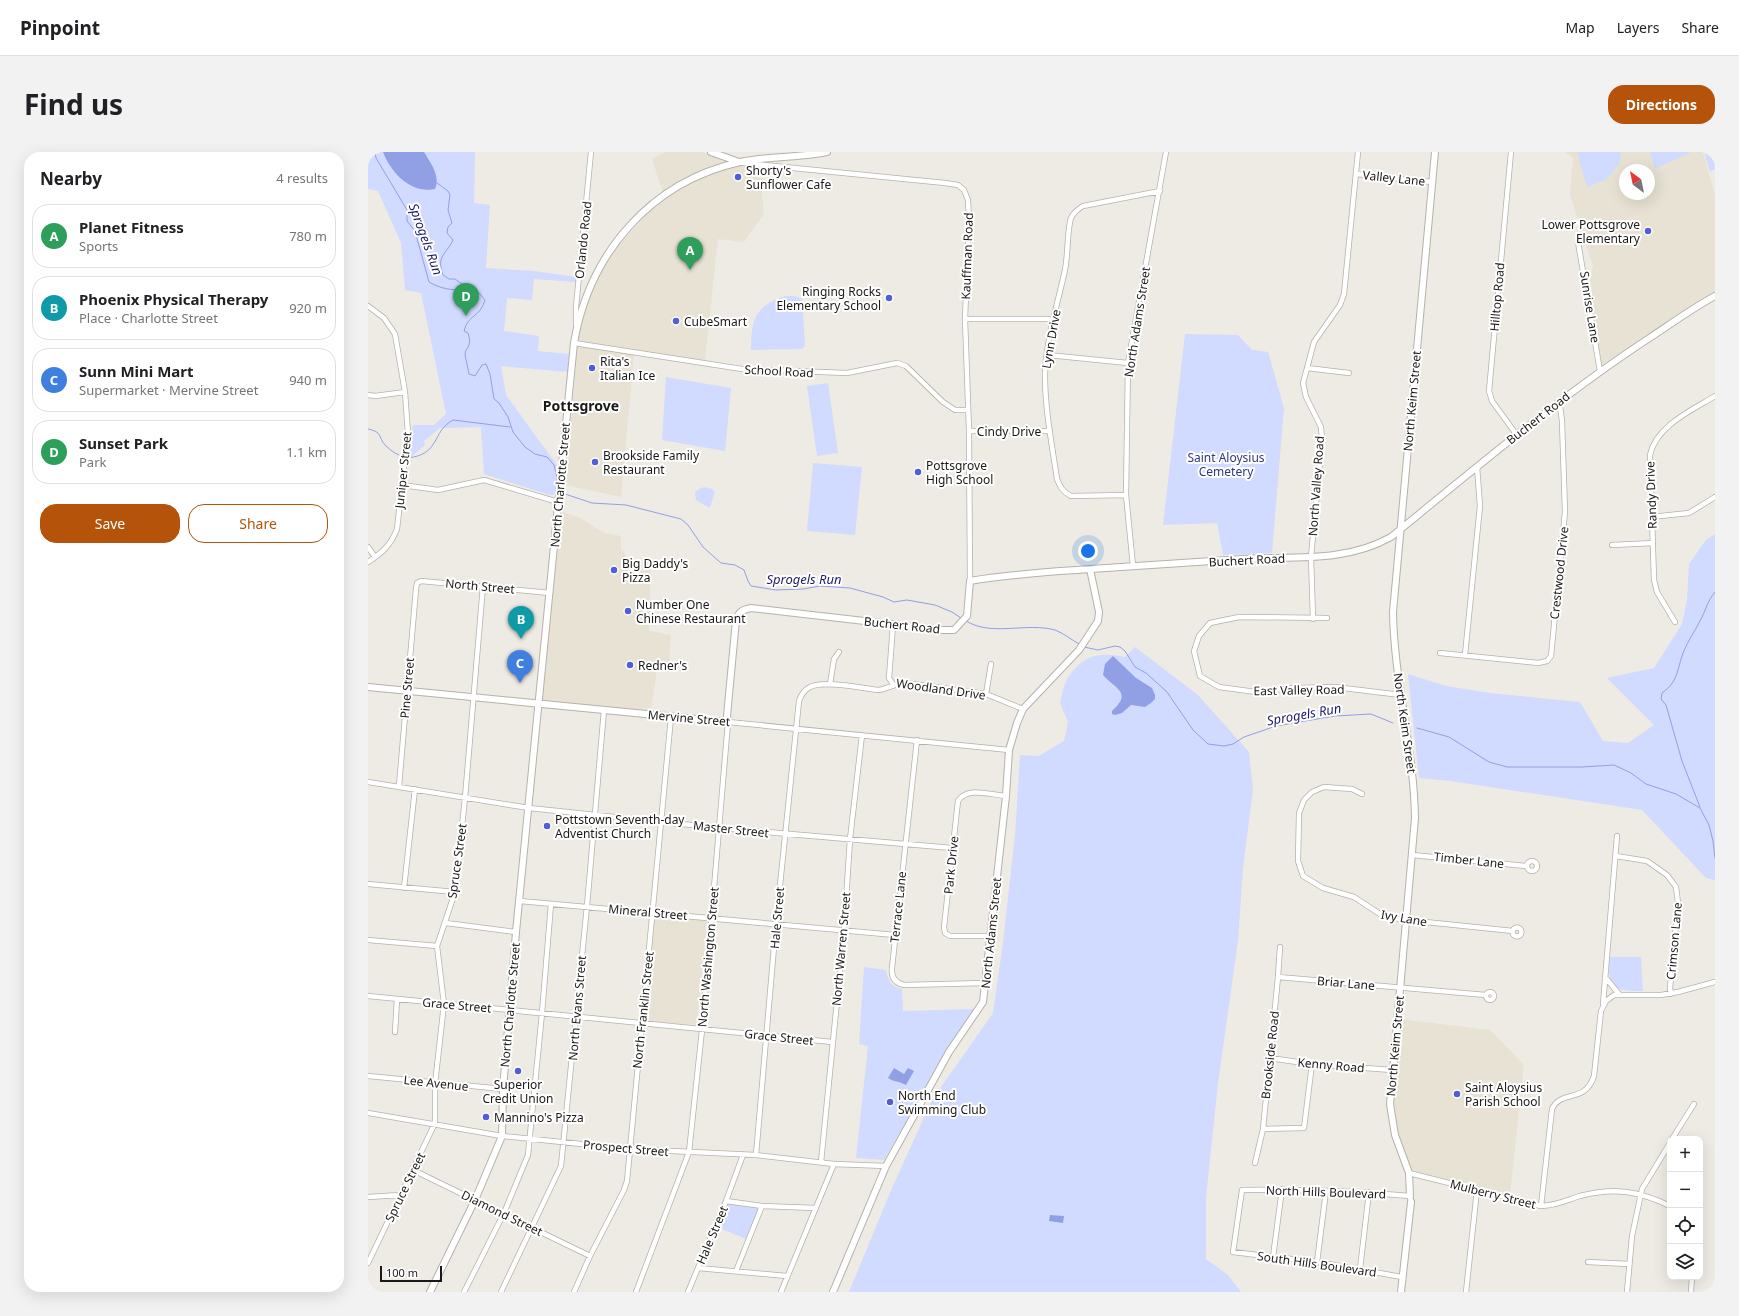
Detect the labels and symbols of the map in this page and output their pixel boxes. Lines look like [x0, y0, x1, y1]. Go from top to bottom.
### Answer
place label: Shorty's Sunflower Cafe [746, 162, 831, 193]
north arrow [1619, 164, 1655, 200]
street label: Valley Lane [1362, 166, 1426, 190]
marker: Shorty's Sunflower Cafe [733, 172, 743, 182]
street label: Orlando Road [570, 200, 596, 280]
water label: Sprogels Run [405, 201, 447, 277]
street label: Kauffman Road [957, 212, 977, 300]
place label: Lower Pottsgrove Elementary [1542, 216, 1641, 247]
marker: Lower Pottsgrove Elementary [1643, 226, 1653, 236]
pin: A [677, 237, 703, 270]
street label: Hilltop Road [1486, 262, 1508, 332]
street label: North Adams Street [1120, 265, 1154, 378]
street label: Sunrise Lane [1576, 270, 1604, 344]
pin: D [453, 283, 479, 316]
place label: Ringing Rocks Elementary School [776, 283, 881, 314]
marker: Ringing Rocks Elementary School [884, 293, 894, 303]
street label: Lynn Drive [1037, 308, 1065, 370]
place label: CubeSmart [684, 313, 748, 330]
marker: CubeSmart [671, 316, 681, 326]
street label: North Keim Street [1399, 349, 1425, 452]
place label: Rita's Italian Ice [600, 353, 655, 384]
street label: School Road [744, 361, 814, 381]
marker: Rita's Italian Ice [587, 363, 597, 373]
street label: Buchert Road [1503, 388, 1573, 448]
district label: Pottsgrove [543, 396, 619, 415]
street label: North Charlotte Street [546, 421, 574, 548]
street label: Cindy Drive [977, 423, 1041, 440]
street label: Juniper Street [390, 430, 416, 510]
street label: North Valley Road [1304, 435, 1328, 537]
place label: Brookside Family Restaurant [603, 447, 700, 478]
park label: Saint Aloysius Cemetery [1187, 449, 1265, 480]
marker: Brookside Family Restaurant [590, 457, 600, 467]
place label: Pottsgrove High School [926, 457, 993, 488]
street label: Randy Drive [1641, 461, 1661, 529]
marker: Pottsgrove High School [913, 467, 923, 477]
street label: Crestwood Drive [1546, 526, 1572, 620]
your location [1078, 541, 1098, 561]
street label: Buchert Road [1208, 550, 1286, 570]
place label: Big Daddy's Pizza [622, 555, 689, 586]
marker: Big Daddy's Pizza [609, 565, 619, 575]
water label: Sprogels Run [766, 570, 842, 588]
street label: North Street [445, 574, 516, 598]
place label: Number One Chinese Restaurant [636, 596, 746, 627]
pin: B [508, 606, 534, 639]
marker: Number One Chinese Restaurant [623, 606, 633, 616]
street label: Buchert Road [863, 613, 941, 637]
pin: C [507, 650, 533, 683]
street label: Pine Street [396, 656, 418, 719]
place label: Redner's [638, 657, 688, 674]
marker: Redner's [625, 660, 635, 670]
street label: North Keim Street [1390, 672, 1421, 775]
street label: Woodland Drive [895, 674, 987, 704]
street label: East Valley Road [1253, 681, 1345, 699]
water label: Sprogels Run [1265, 699, 1343, 729]
street label: Mervine Street [647, 706, 732, 730]
place label: Pottstown Seventh-day Adventist Church [555, 811, 685, 842]
street label: Master Street [692, 817, 770, 841]
marker: Pottstown Seventh-day Adventist Church [542, 821, 552, 831]
street label: Spruce Street [443, 822, 471, 900]
street label: Park Drive [940, 835, 963, 895]
street label: Timber Lane [1433, 848, 1505, 872]
street label: Terrace Lane [886, 870, 910, 944]
street label: North Adams Street [977, 876, 1005, 989]
street label: North Washington Street [693, 886, 723, 1028]
street label: Hale Street [766, 886, 788, 950]
street label: North Warren Street [828, 891, 855, 1007]
street label: Mineral Street [608, 900, 689, 924]
street label: Crimson Lane [1662, 901, 1686, 980]
street label: Ivy Lane [1380, 906, 1429, 930]
street label: North Charlotte Street [496, 941, 524, 1068]
street label: North Franklin Street [628, 950, 658, 1070]
street label: North Evans Street [564, 954, 590, 1061]
street label: Briar Lane [1316, 972, 1376, 994]
street label: Grace Street [422, 994, 493, 1017]
street label: North Keim Street [1382, 994, 1408, 1097]
street label: Brookside Road [1257, 1010, 1283, 1100]
street label: Grace Street [744, 1025, 815, 1049]
street label: Kenny Road [1297, 1054, 1365, 1076]
marker: Superior Credit Union [513, 1066, 523, 1076]
street label: Lee Avenue [403, 1071, 469, 1095]
place label: Superior Credit Union [483, 1076, 553, 1107]
place label: Saint Aloysius Parish School [1465, 1079, 1542, 1110]
place label: North End Swimming Club [898, 1087, 986, 1118]
marker: Saint Aloysius Parish School [1452, 1089, 1462, 1099]
marker: North End Swimming Club [885, 1097, 895, 1107]
place label: Mannino's Pizza [494, 1109, 584, 1126]
marker: Mannino's Pizza [481, 1112, 491, 1122]
street label: Prospect Street [582, 1136, 670, 1160]
street label: Spruce Street [381, 1149, 429, 1225]
street label: Mulberry Street [1448, 1175, 1538, 1213]
street label: North Hills Boulevard [1266, 1181, 1386, 1203]
street label: Diamond Street [459, 1186, 546, 1240]
street label: Hale Street [692, 1202, 732, 1267]
street label: South Hills Boulevard [1256, 1247, 1378, 1281]
scale bar [380, 1264, 442, 1283]

